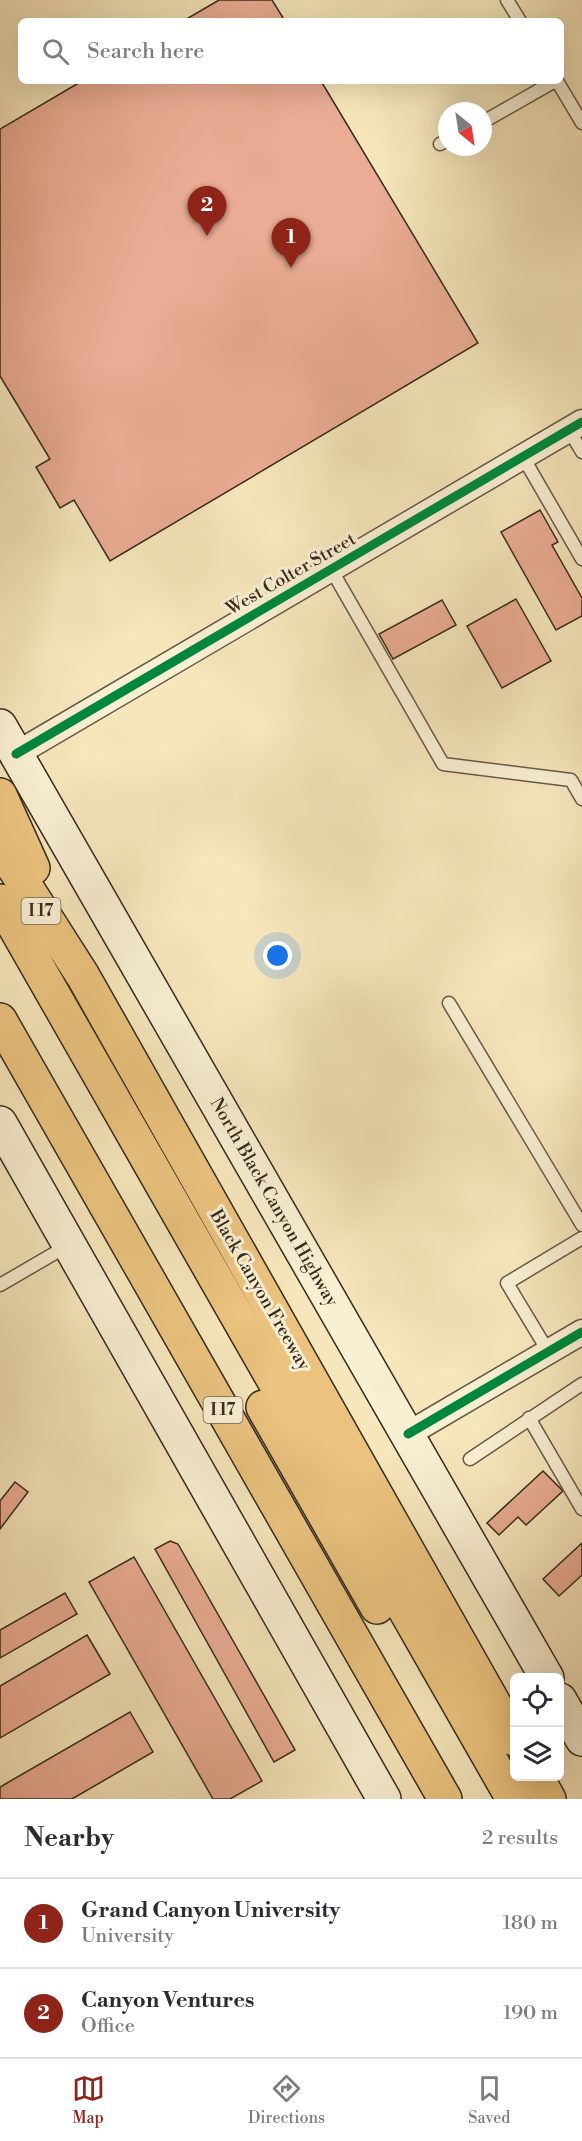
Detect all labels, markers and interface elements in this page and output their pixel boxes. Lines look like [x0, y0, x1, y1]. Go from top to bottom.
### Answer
search box [18, 18, 564, 84]
icon: search [39, 35, 72, 68]
text: Search here [87, 38, 204, 65]
north arrow [438, 102, 492, 156]
pin: 2 [188, 186, 226, 236]
pin: 1 [272, 218, 310, 268]
street label: West Colter Street [221, 527, 360, 621]
road number: I 17 [22, 898, 60, 924]
your location [263, 941, 292, 970]
street label: North Black Canyon Highway [205, 1093, 343, 1311]
street label: Black Canyon Freeway [204, 1205, 316, 1375]
road number: I 17 [204, 1397, 242, 1423]
map controls [510, 1673, 564, 1781]
button: locate [510, 1673, 564, 1727]
button: layers [510, 1727, 564, 1781]
text: Nearby [24, 1822, 114, 1854]
text: 2 results [482, 1826, 558, 1851]
text: Grand Canyon University [81, 1897, 340, 1924]
text: 1 [39, 1911, 48, 1936]
text: 180 m [503, 1911, 558, 1936]
text: University [81, 1924, 174, 1949]
text: Canyon Ventures [81, 1987, 255, 2014]
text: 2 [37, 2001, 50, 2026]
text: 190 m [503, 2001, 558, 2026]
text: Office [81, 2014, 135, 2039]
tab: Map [72, 2072, 105, 2128]
tab: Directions [248, 2072, 325, 2128]
tab: Saved [468, 2072, 510, 2128]

